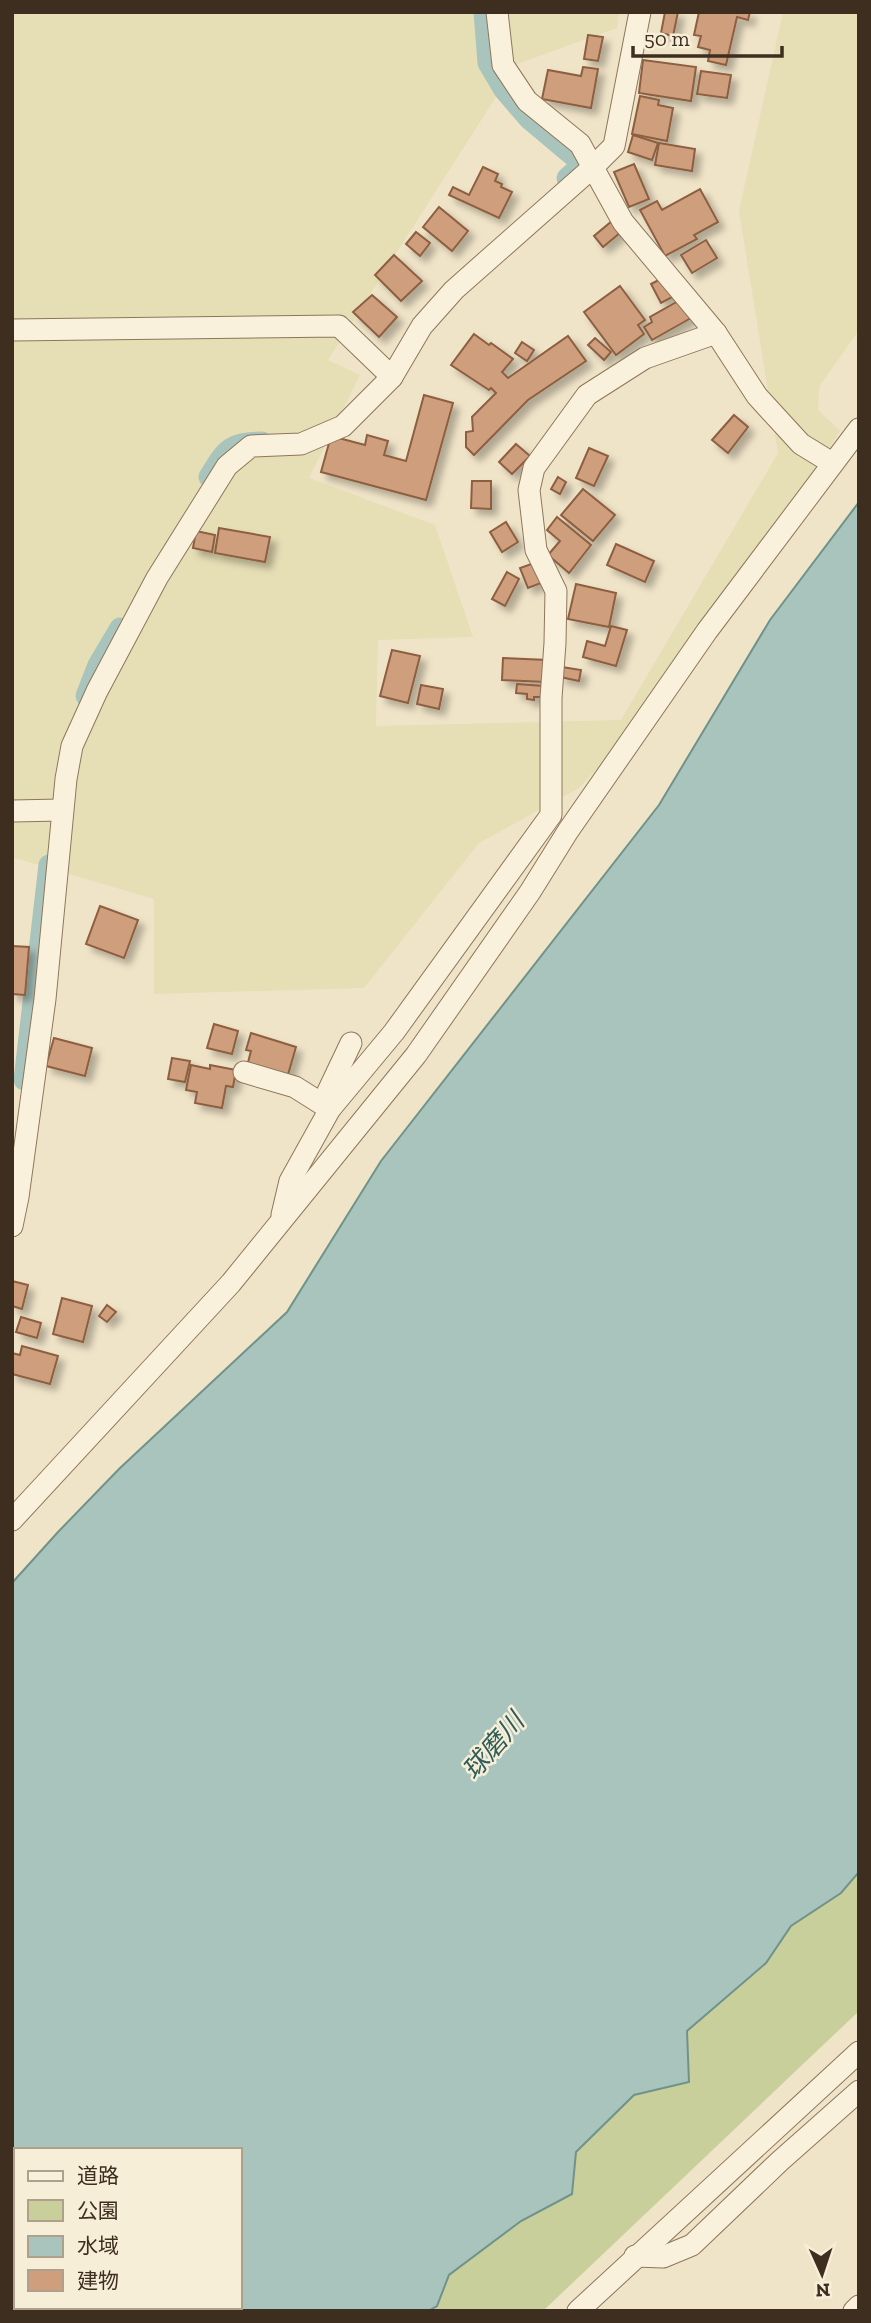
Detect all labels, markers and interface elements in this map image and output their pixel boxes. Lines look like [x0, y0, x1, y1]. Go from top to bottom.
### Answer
scale bar [633, 14, 782, 58]
text: 50 m [644, 26, 690, 51]
water label: 球磨川 [455, 1704, 533, 1786]
legend [14, 2148, 242, 2309]
text: 道路 [77, 2163, 119, 2188]
text: 公園 [77, 2198, 119, 2223]
text: 水域 [77, 2233, 119, 2258]
north arrow [787, 2239, 857, 2309]
text: 建物 [77, 2268, 119, 2293]
text: N [815, 2279, 831, 2302]

